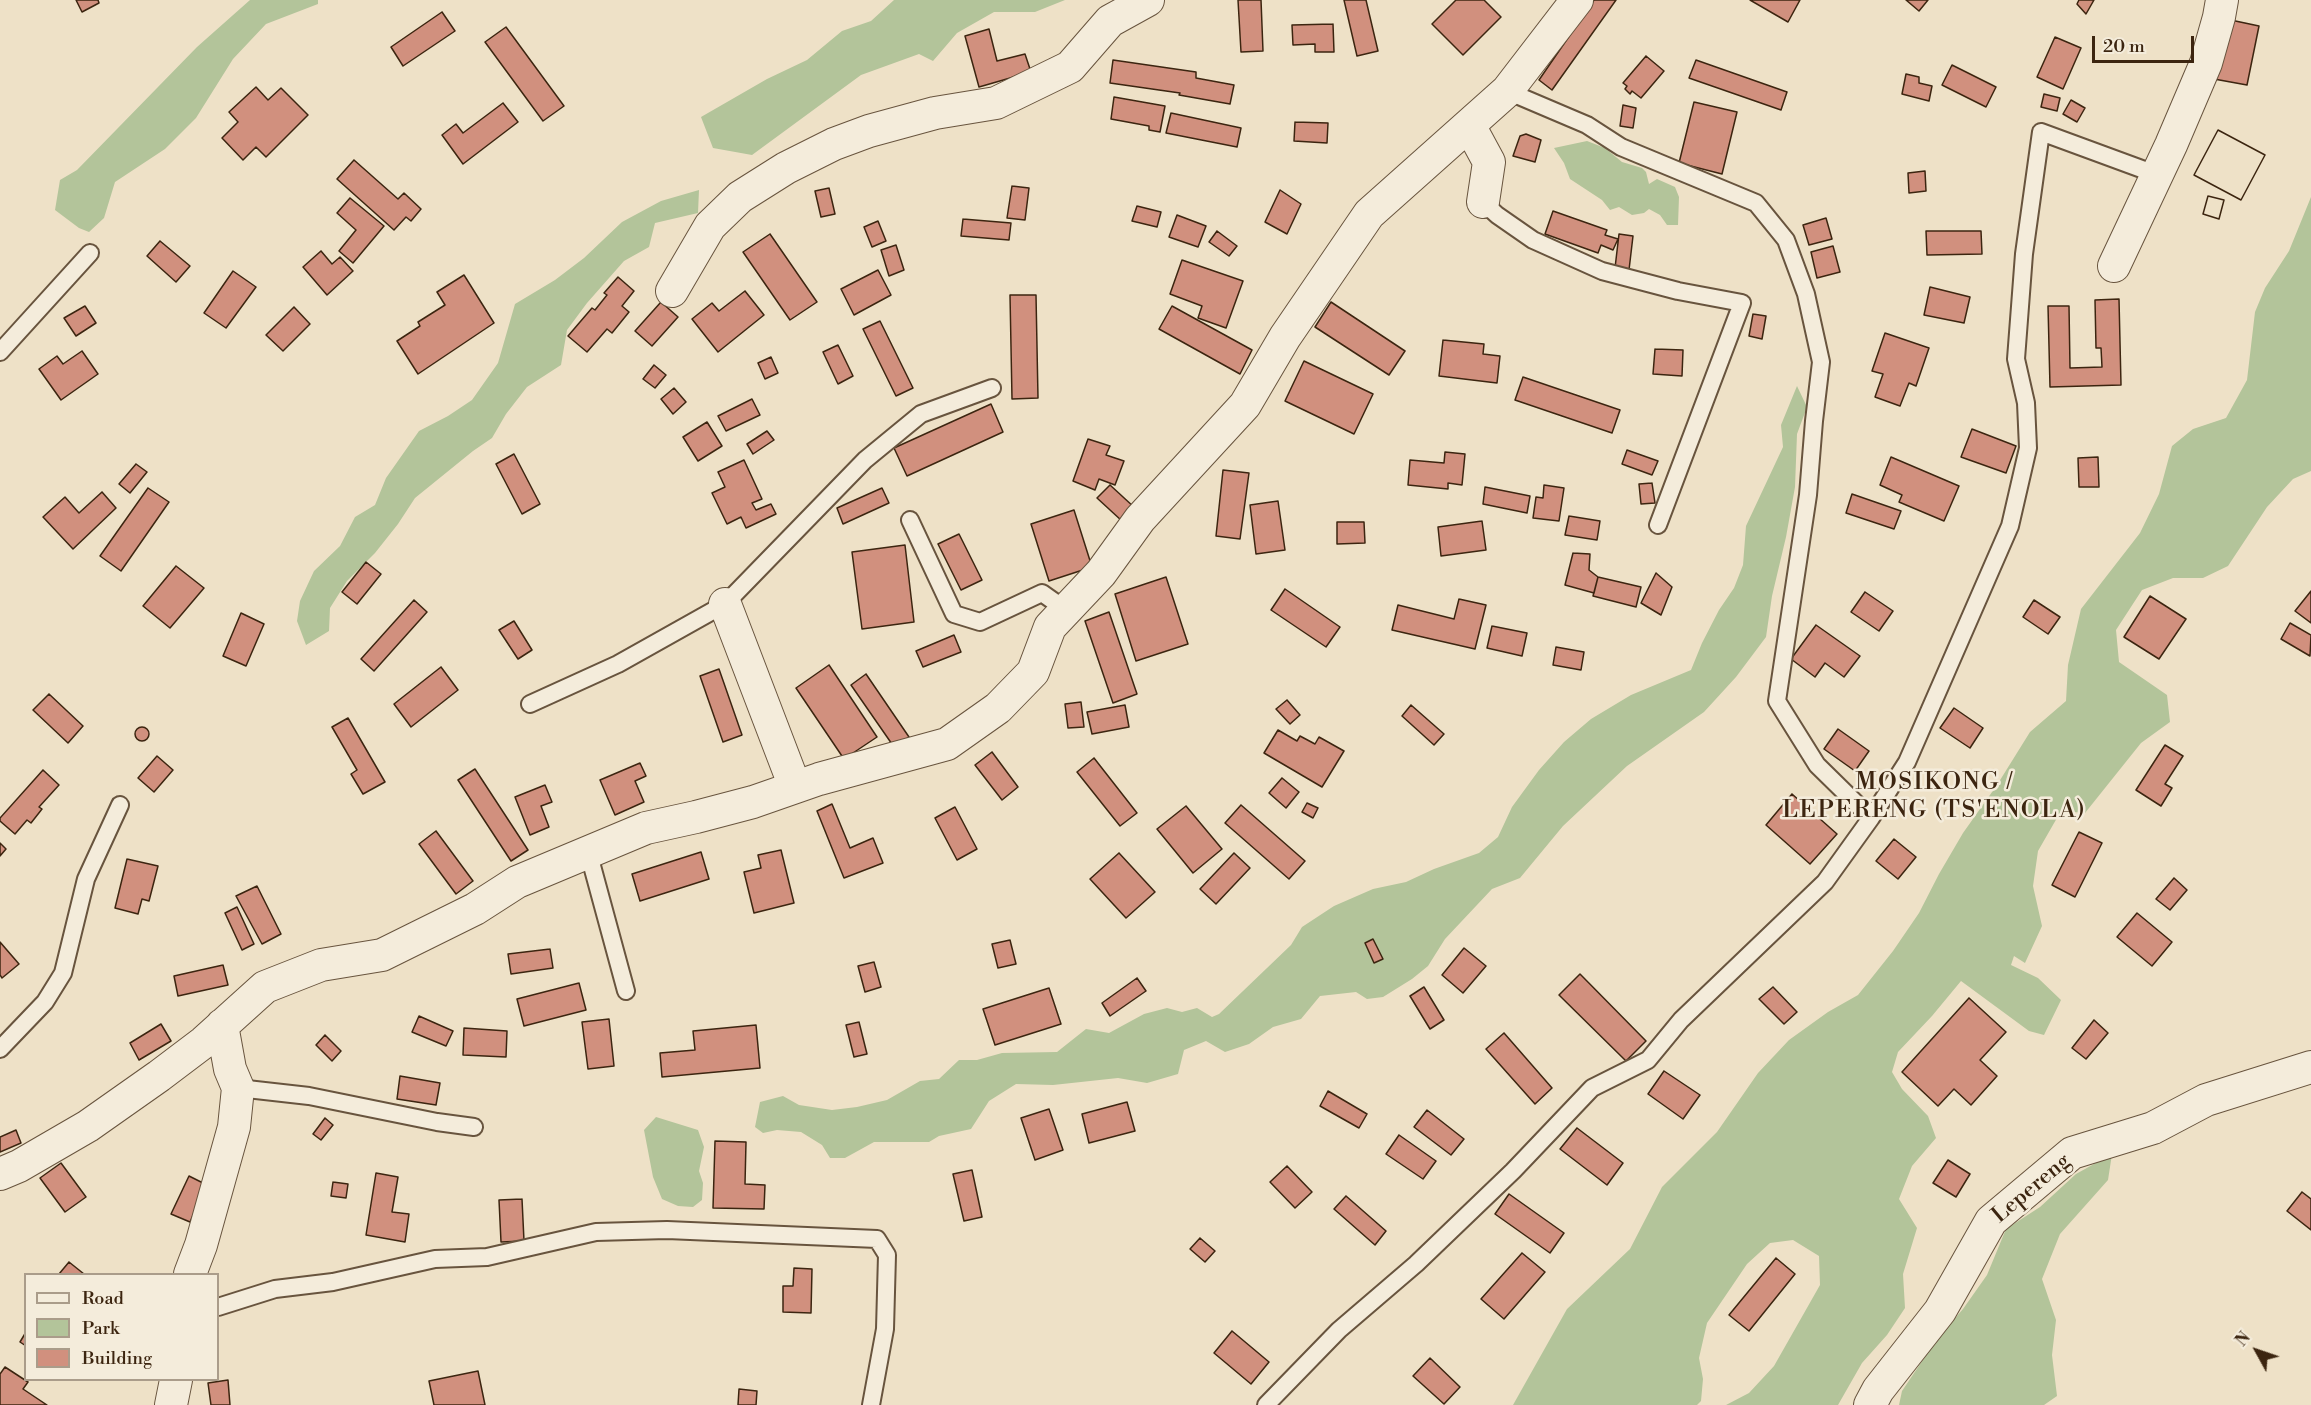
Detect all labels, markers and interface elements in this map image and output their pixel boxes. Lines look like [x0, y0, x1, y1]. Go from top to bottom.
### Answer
scale bar [2095, 24, 2197, 62]
text: 20 m [2103, 35, 2145, 58]
district label: MOSIKONG / LEPERENG (TS'ENOLA) [1782, 769, 2086, 825]
street label: Lepereng [1987, 1149, 2077, 1229]
legend [24, 1273, 219, 1381]
text: Road [82, 1287, 124, 1310]
text: Park [82, 1317, 119, 1340]
north arrow [2227, 1321, 2287, 1381]
text: N [2231, 1328, 2255, 1351]
text: Building [82, 1347, 152, 1370]

